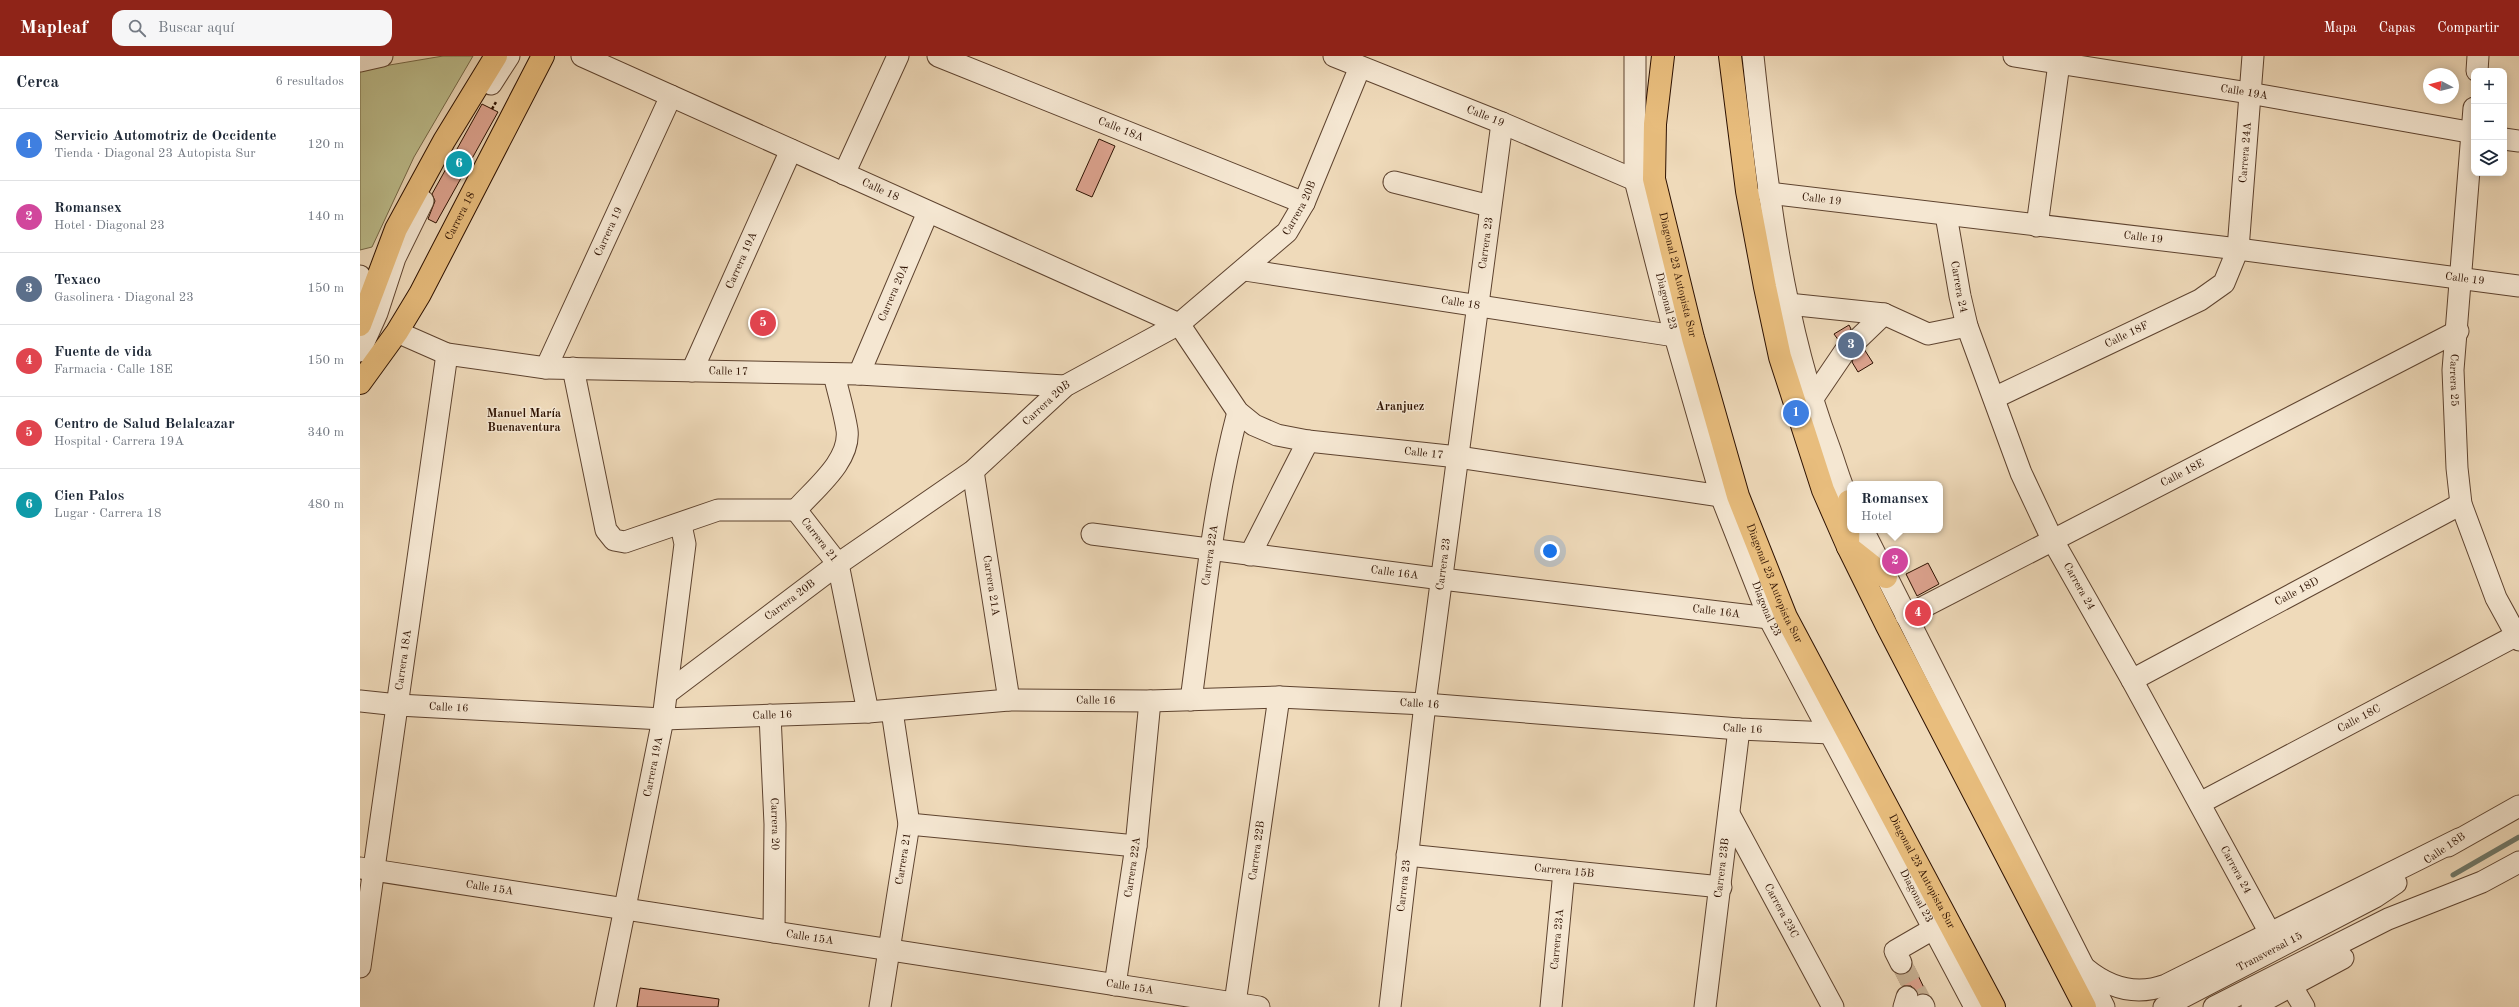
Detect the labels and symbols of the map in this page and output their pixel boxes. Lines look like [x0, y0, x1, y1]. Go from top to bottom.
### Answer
north arrow [2423, 68, 2459, 104]
street label: Calle 19A [2220, 83, 2269, 102]
street label: Calle 19 [1465, 104, 1506, 129]
street label: Calle 18A [1096, 115, 1146, 144]
street label: Carrera 24A [2238, 121, 2253, 183]
pin: 6 [446, 149, 472, 179]
street label: Calle 18 [860, 177, 901, 203]
street label: Carrera 20B [1281, 179, 1318, 238]
street label: Carrera 18 [443, 190, 477, 242]
street label: Calle 19 [1801, 192, 1842, 207]
street label: Carrera 19 [593, 205, 625, 258]
street label: Diagonal 23 Autopista Sur [1655, 211, 1699, 339]
street label: Carrera 23 [1477, 216, 1495, 270]
street label: Carrera 19A [724, 230, 759, 291]
street label: Calle 19 [2123, 230, 2164, 246]
street label: Carrera 24 [1949, 260, 1969, 314]
street label: Carrera 20A [876, 262, 911, 323]
street label: Diagonal 23 [1653, 271, 1679, 331]
street label: Calle 19 [2444, 271, 2485, 287]
street label: Calle 18 [1440, 295, 1481, 312]
pin: 5 [750, 308, 776, 338]
street label: Calle 18F [2103, 320, 2150, 350]
pin: 3 [1838, 330, 1864, 360]
street label: Carrera 25 [2447, 353, 2460, 407]
street label: Calle 17 [708, 366, 748, 377]
street label: Carrera 20B [1020, 379, 1072, 428]
pin: 1 [1783, 398, 1809, 428]
district label: Aranjuez [1376, 401, 1424, 413]
district label: Manuel María Buenaventura [487, 408, 561, 434]
street label: Calle 17 [1403, 446, 1444, 461]
street label: Calle 18E [2159, 458, 2206, 489]
street label: Carrera 21 [799, 516, 840, 564]
street label: Diagonal 23 Autopista Sur [1743, 521, 1805, 645]
street label: Carrera 22A [1200, 524, 1220, 586]
street label: Carrera 23 [1435, 537, 1452, 591]
your location [1540, 541, 1560, 561]
pin: 2 [1882, 546, 1908, 576]
street label: Carrera 21A [981, 555, 1001, 617]
street label: Carrera 24 [2061, 561, 2097, 612]
street label: Calle 16A [1370, 564, 1420, 581]
street label: Calle 18D [2273, 575, 2321, 608]
street label: Carrera 20B [763, 578, 817, 623]
street label: Diagonal 23 [1749, 580, 1785, 638]
pin: 4 [1905, 598, 1931, 628]
street label: Calle 16A [1692, 603, 1741, 620]
street label: Carrera 18A [394, 628, 413, 691]
street label: Calle 16 [1076, 695, 1116, 706]
street label: Calle 16 [1399, 697, 1440, 711]
street label: Calle 16 [429, 701, 469, 714]
street label: Calle 18C [2336, 703, 2382, 735]
street label: Calle 16 [752, 709, 792, 721]
street label: Calle 16 [1722, 722, 1763, 736]
street label: Carrera 19A [642, 735, 665, 798]
street label: Carrera 20 [768, 797, 781, 850]
street label: Diagonal 23 Autopista Sur [1886, 811, 1958, 931]
street label: Carrera 22B [1247, 820, 1267, 881]
street label: Calle 18B [2422, 831, 2468, 867]
street label: Carrera 21 [894, 832, 913, 886]
street label: Carrera 22A [1123, 836, 1142, 898]
street label: Carrera 23B [1713, 837, 1731, 899]
street label: Carrera 24 [2218, 844, 2253, 896]
street label: Carrera 23 [1396, 859, 1412, 913]
street label: Carrera 15B [1534, 862, 1595, 880]
street label: Diagonal 23 [1896, 867, 1936, 925]
street label: Calle 15A [465, 879, 515, 897]
street label: Carrera 23C [1762, 882, 1800, 940]
street label: Carrera 23A [1549, 908, 1566, 970]
street label: Calle 15A [785, 928, 835, 947]
street label: Transversal 15 [2235, 930, 2304, 974]
street label: Calle 15A [1105, 978, 1155, 996]

